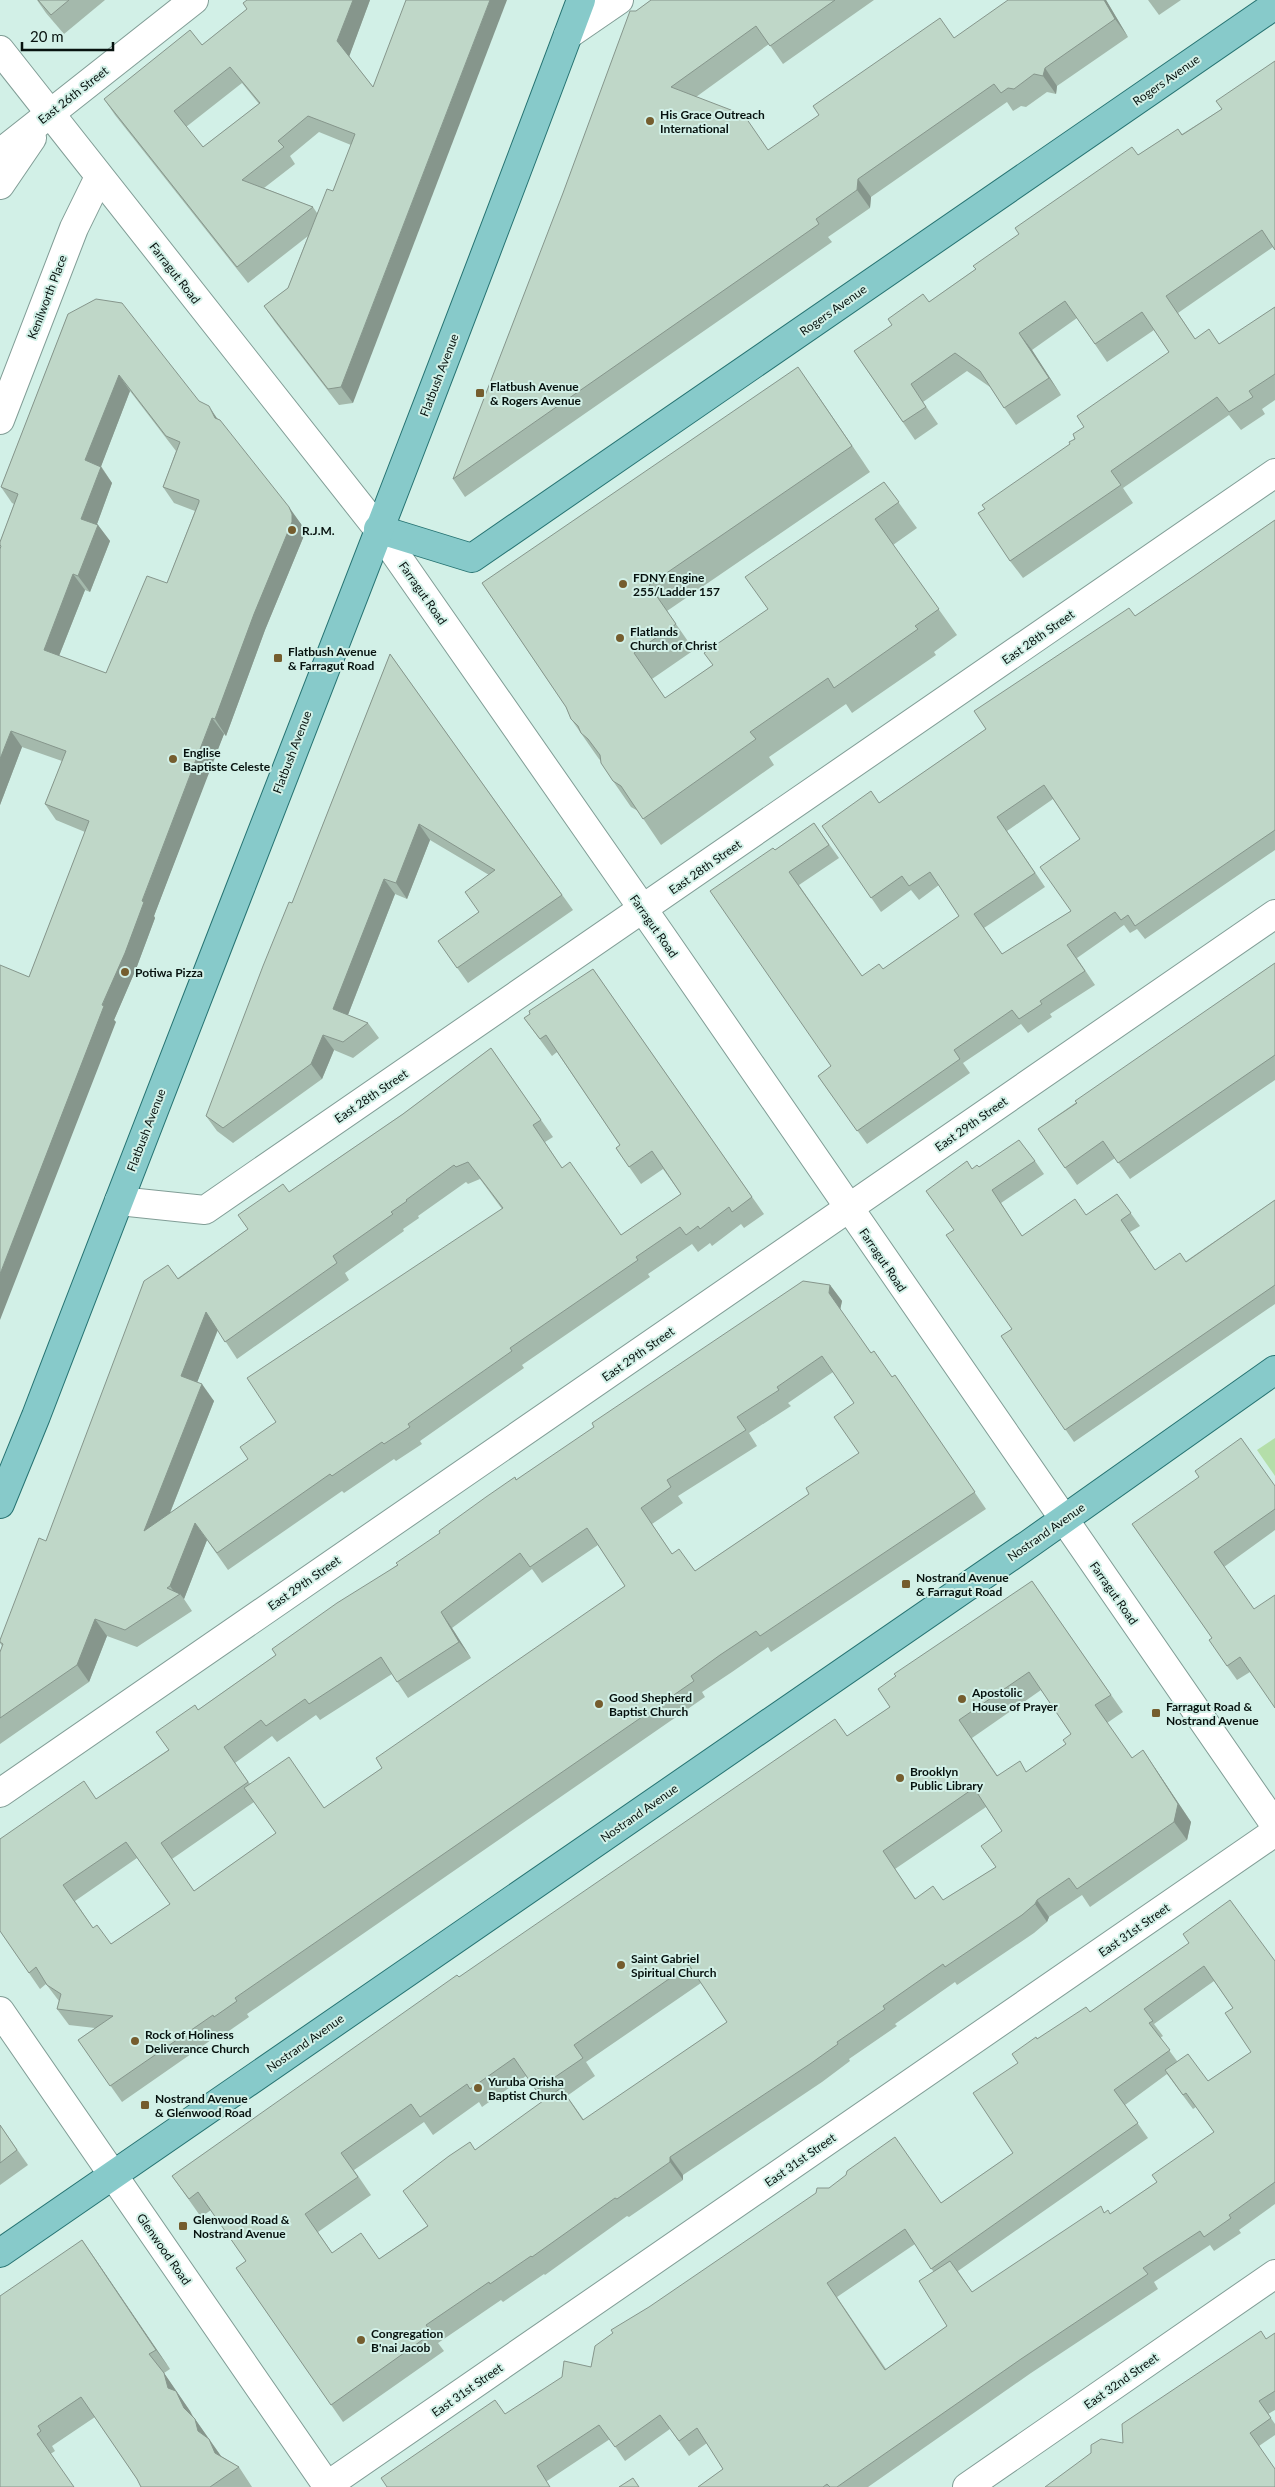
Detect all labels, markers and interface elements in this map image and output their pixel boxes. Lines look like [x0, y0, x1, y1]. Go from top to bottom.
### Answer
scale bar [22, 20, 114, 52]
text: 20 m [30, 27, 64, 45]
street label: Rogers Avenue [1130, 51, 1202, 109]
street label: East 26th Street [35, 63, 112, 127]
place label: His Grace Outreach International [660, 107, 765, 136]
marker: His Grace Outreach International [644, 115, 656, 127]
street label: Farragut Road [146, 239, 204, 307]
street label: Kenilworth Place [24, 253, 70, 341]
street label: Rogers Avenue [797, 281, 869, 339]
street label: Flatbush Avenue [416, 332, 462, 418]
place label: Flatbush Avenue & Rogers Avenue [490, 379, 582, 408]
marker: Flatbush Avenue & Rogers Avenue [474, 387, 486, 399]
place label: R.J.M. [302, 523, 335, 538]
marker: R.J.M. [286, 524, 298, 536]
street label: Farragut Road [396, 559, 450, 627]
place label: FDNY Engine 255/Ladder 157 [633, 570, 720, 599]
marker: FDNY Engine 255/Ladder 157 [617, 578, 629, 590]
street label: East 28th Street [999, 606, 1078, 668]
place label: Flatlands Church of Christ [630, 624, 717, 653]
marker: Flatlands Church of Christ [614, 632, 626, 644]
place label: Flatbush Avenue & Farragut Road [288, 644, 377, 673]
marker: Flatbush Avenue & Farragut Road [272, 652, 284, 664]
street label: Flatbush Avenue [269, 709, 315, 795]
place label: Englise Baptiste Celeste [183, 745, 271, 774]
marker: Englise Baptiste Celeste [167, 753, 179, 765]
street label: East 28th Street [666, 836, 745, 898]
street label: Farragut Road [627, 892, 681, 960]
place label: Potiwa Pizza [135, 965, 203, 980]
marker: Potiwa Pizza [119, 966, 131, 978]
street label: East 28th Street [332, 1066, 411, 1126]
street label: Flatbush Avenue [123, 1087, 169, 1173]
street label: East 29th Street [932, 1093, 1011, 1155]
street label: Farragut Road [856, 1225, 910, 1295]
street label: East 29th Street [599, 1323, 678, 1385]
street label: Nostrand Avenue [1004, 1500, 1088, 1564]
street label: East 29th Street [265, 1552, 344, 1614]
street label: Farragut Road [1087, 1559, 1141, 1627]
place label: Nostrand Avenue & Farragut Road [916, 1570, 1009, 1599]
marker: Nostrand Avenue & Farragut Road [900, 1578, 912, 1590]
place label: Apostolic House of Prayer [971, 1685, 1058, 1714]
place label: Good Shepherd Baptist Church [609, 1690, 692, 1719]
marker: Apostolic House of Prayer [956, 1693, 968, 1705]
marker: Good Shepherd Baptist Church [593, 1698, 605, 1710]
place label: Farragut Road & Nostrand Avenue [1166, 1699, 1259, 1728]
marker: Farragut Road & Nostrand Avenue [1150, 1707, 1162, 1719]
place label: Brooklyn Public Library [910, 1764, 984, 1793]
marker: Brooklyn Public Library [894, 1772, 906, 1784]
street label: Nostrand Avenue [597, 1781, 681, 1845]
street label: East 31st Street [1096, 1900, 1173, 1960]
place label: Saint Gabriel Spiritual Church [631, 1951, 717, 1980]
marker: Saint Gabriel Spiritual Church [615, 1959, 627, 1971]
street label: Nostrand Avenue [263, 2011, 347, 2075]
place label: Rock of Holiness Deliverance Church [145, 2027, 250, 2056]
marker: Rock of Holiness Deliverance Church [129, 2035, 141, 2047]
place label: Yuruba Orisha Baptist Church [487, 2074, 568, 2103]
marker: Yuruba Orisha Baptist Church [472, 2082, 484, 2094]
place label: Nostrand Avenue & Glenwood Road [155, 2091, 252, 2120]
marker: Nostrand Avenue & Glenwood Road [139, 2099, 151, 2111]
street label: East 31st Street [762, 2130, 839, 2190]
street label: Glenwood Road [134, 2210, 194, 2288]
place label: Glenwood Road & Nostrand Avenue [193, 2212, 290, 2241]
marker: Glenwood Road & Nostrand Avenue [177, 2220, 189, 2232]
place label: Congregation B'nai Jacob [371, 2326, 443, 2355]
marker: Congregation B'nai Jacob [355, 2334, 367, 2346]
street label: East 32nd Street [1081, 2349, 1162, 2412]
street label: East 31st Street [429, 2360, 506, 2420]

